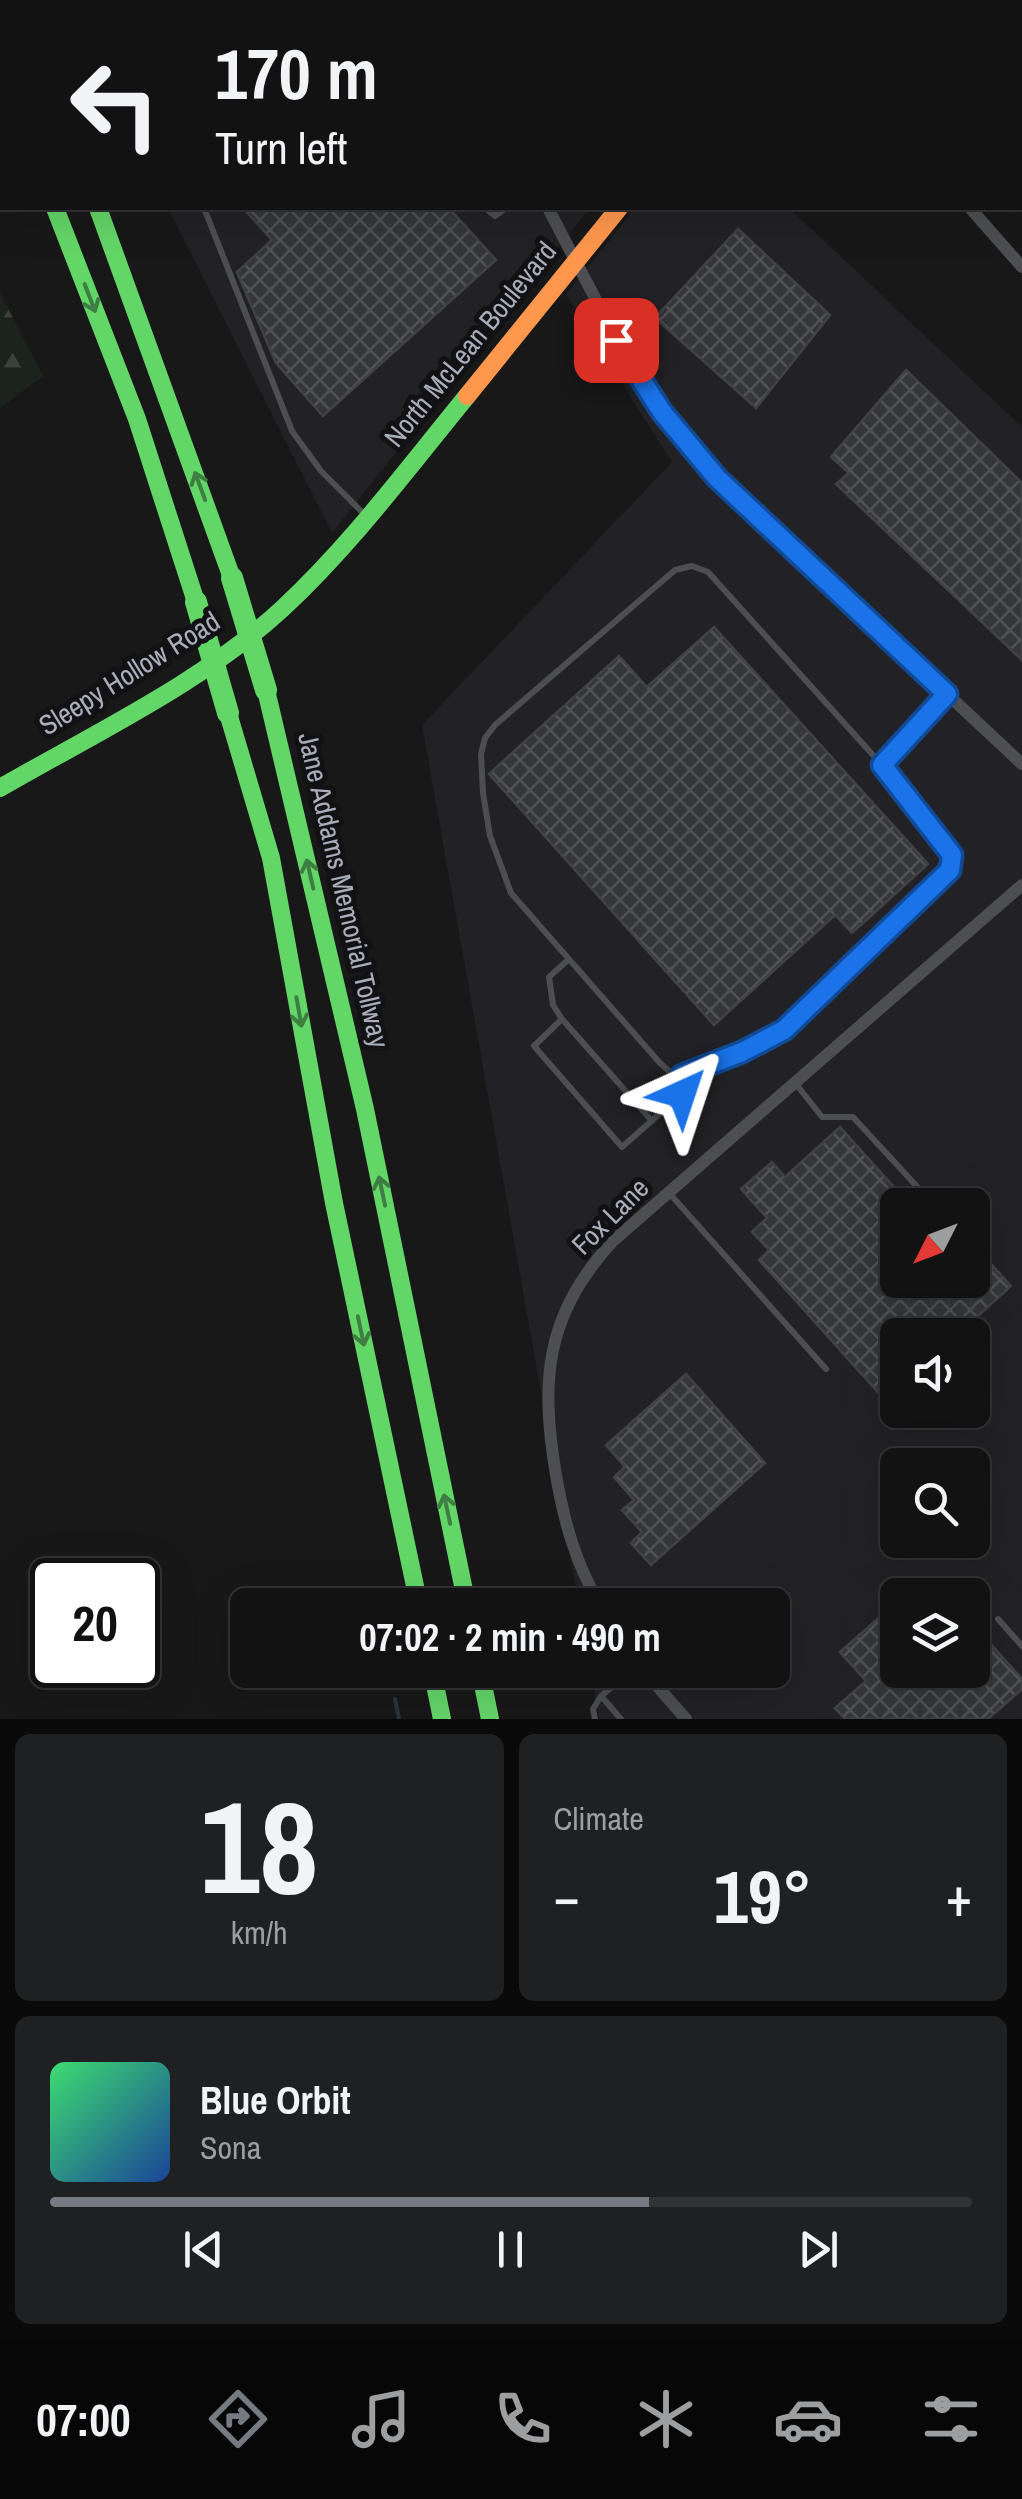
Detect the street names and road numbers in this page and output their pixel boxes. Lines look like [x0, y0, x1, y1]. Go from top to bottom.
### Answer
street label: North McLean Boulevard [375, 233, 565, 455]
street label: Sleepy Hollow Road [31, 602, 227, 744]
street label: Jane Addams Memorial Tollway [289, 729, 399, 1052]
street label: Fox Lane [563, 1169, 657, 1263]

